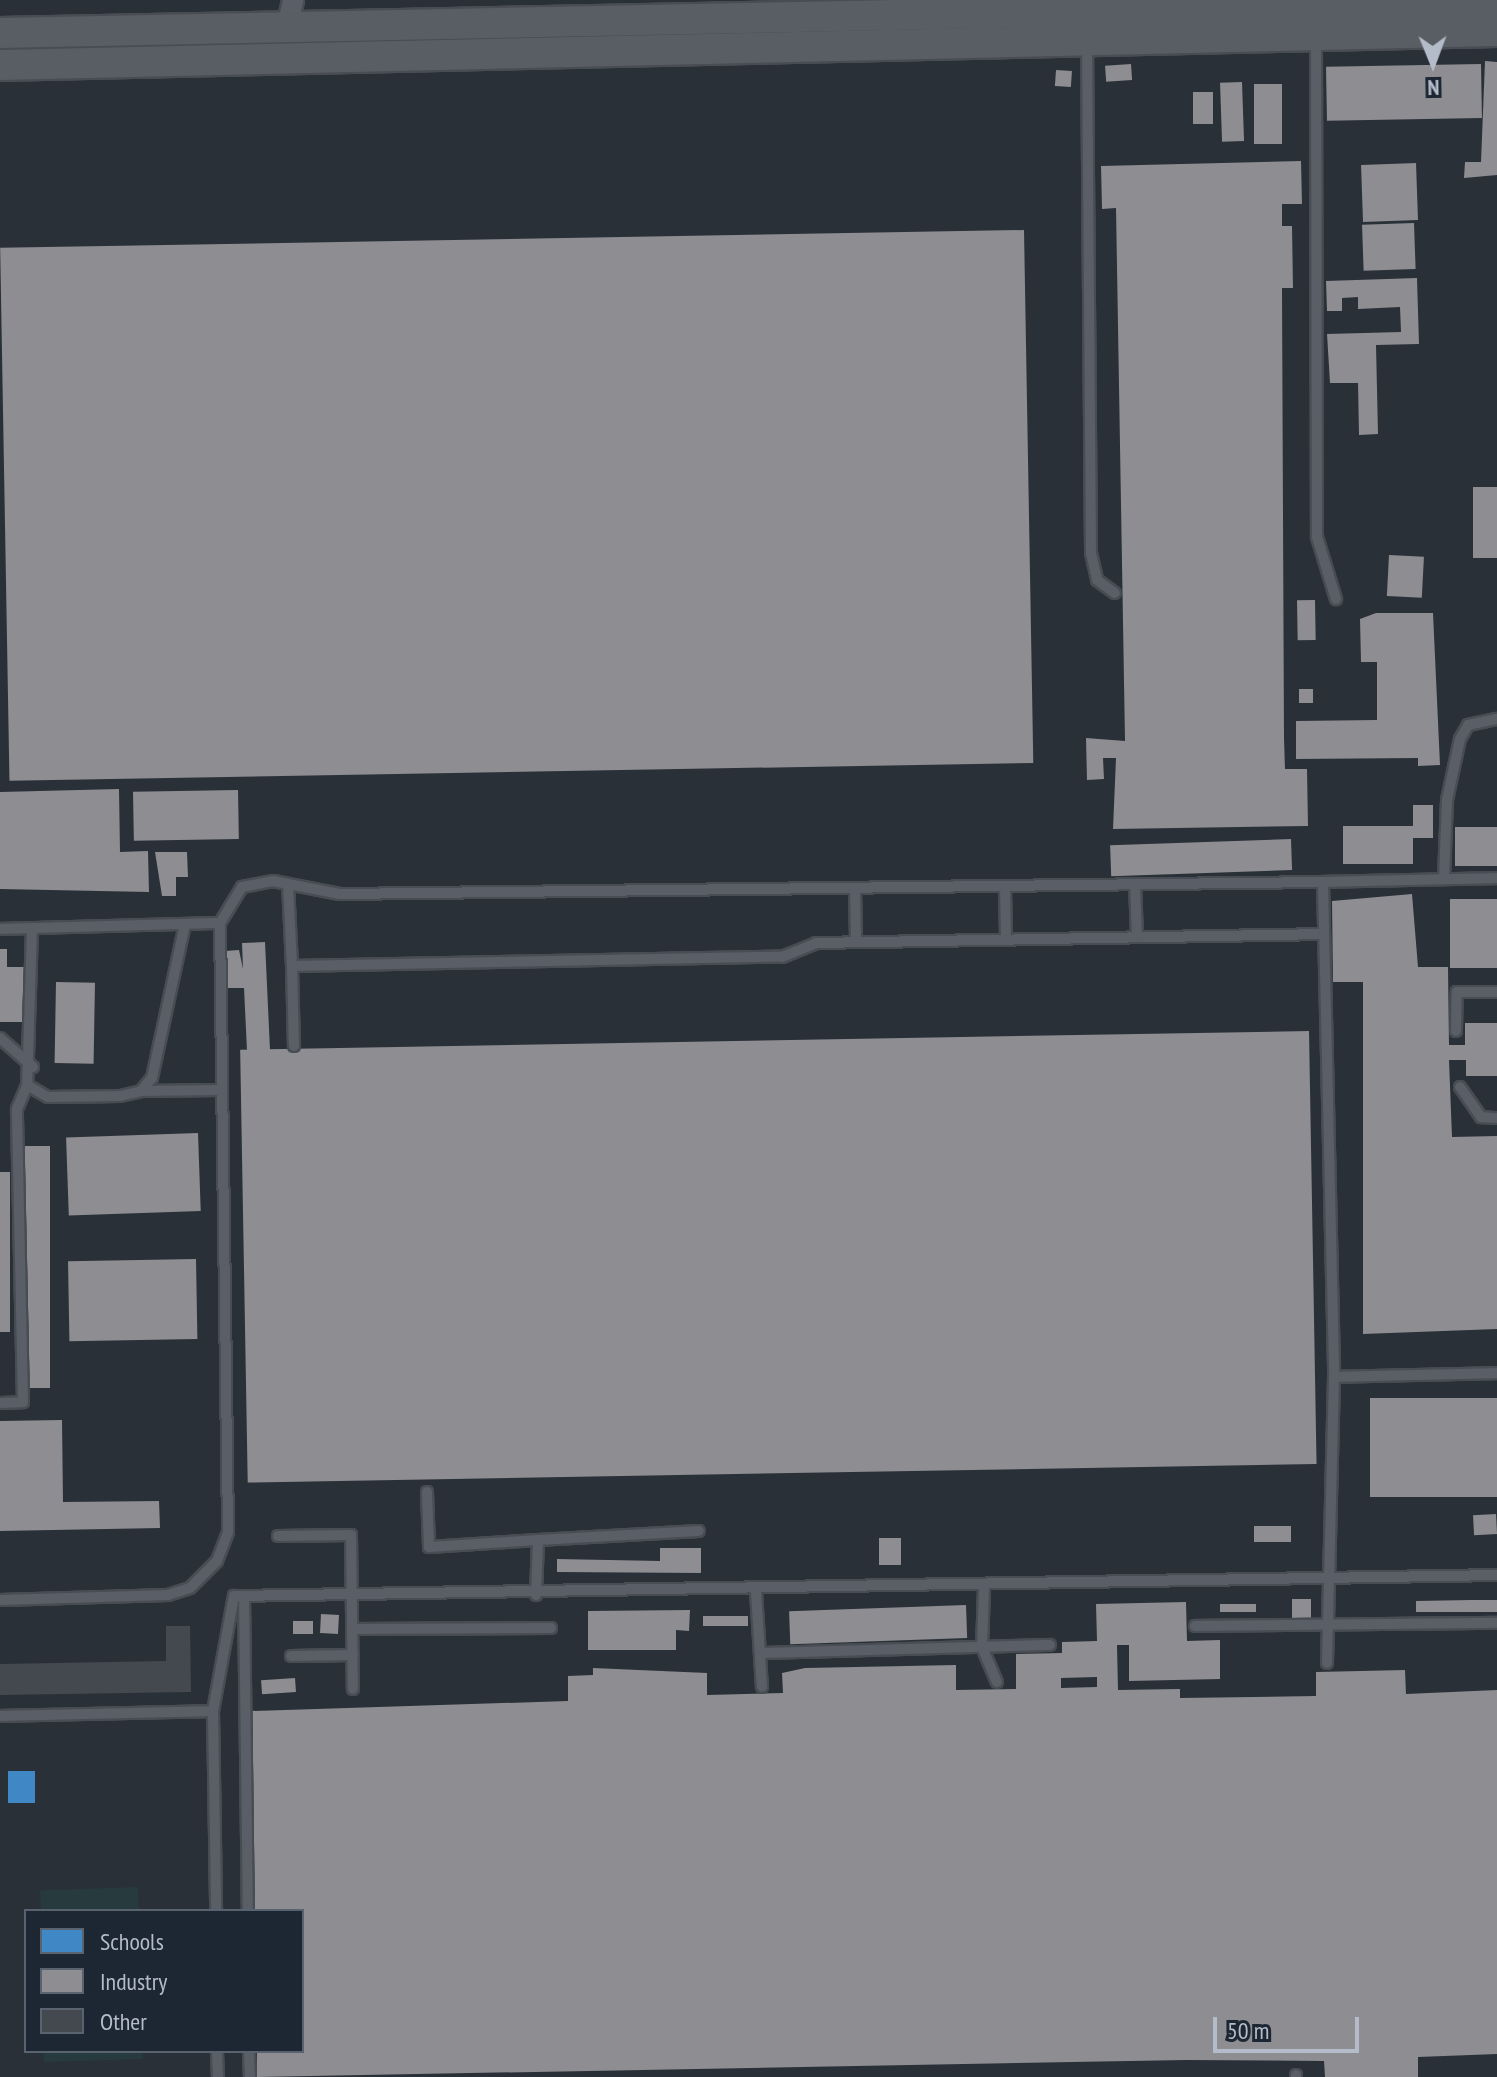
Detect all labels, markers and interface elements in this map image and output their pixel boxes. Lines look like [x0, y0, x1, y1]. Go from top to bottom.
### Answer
north arrow [1393, 24, 1473, 104]
text: N [1427, 74, 1440, 102]
legend [24, 1909, 304, 2053]
text: Schools [100, 1926, 164, 1957]
text: Industry [100, 1966, 167, 1997]
scale bar [1217, 2001, 1363, 2051]
text: Other [100, 2006, 147, 2037]
text: 50 m [1227, 2015, 1269, 2046]

